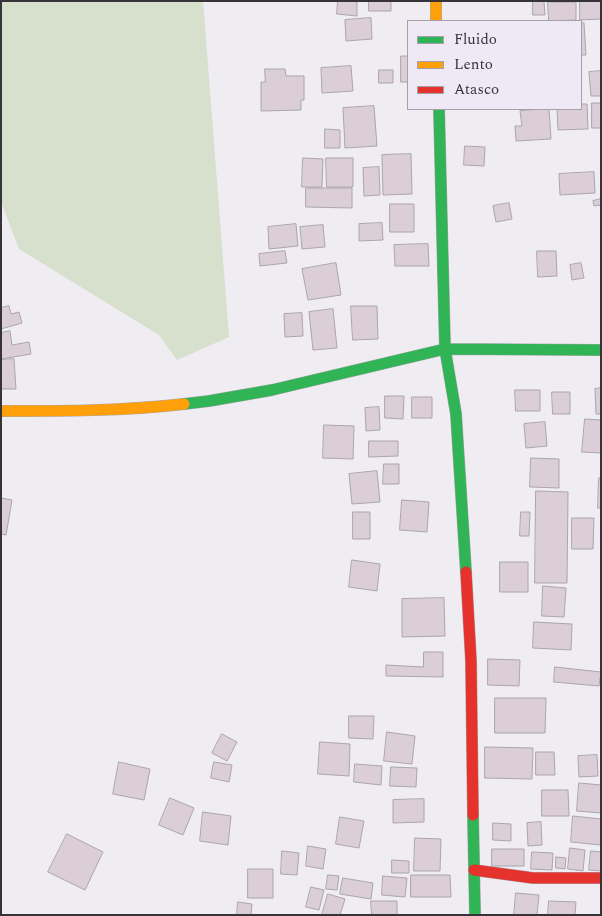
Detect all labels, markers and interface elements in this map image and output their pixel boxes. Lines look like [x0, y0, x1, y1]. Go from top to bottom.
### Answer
legend [407, 20, 582, 110]
text: Fluido [454, 28, 497, 51]
text: Lento [454, 53, 493, 76]
text: Atasco [454, 78, 499, 101]

